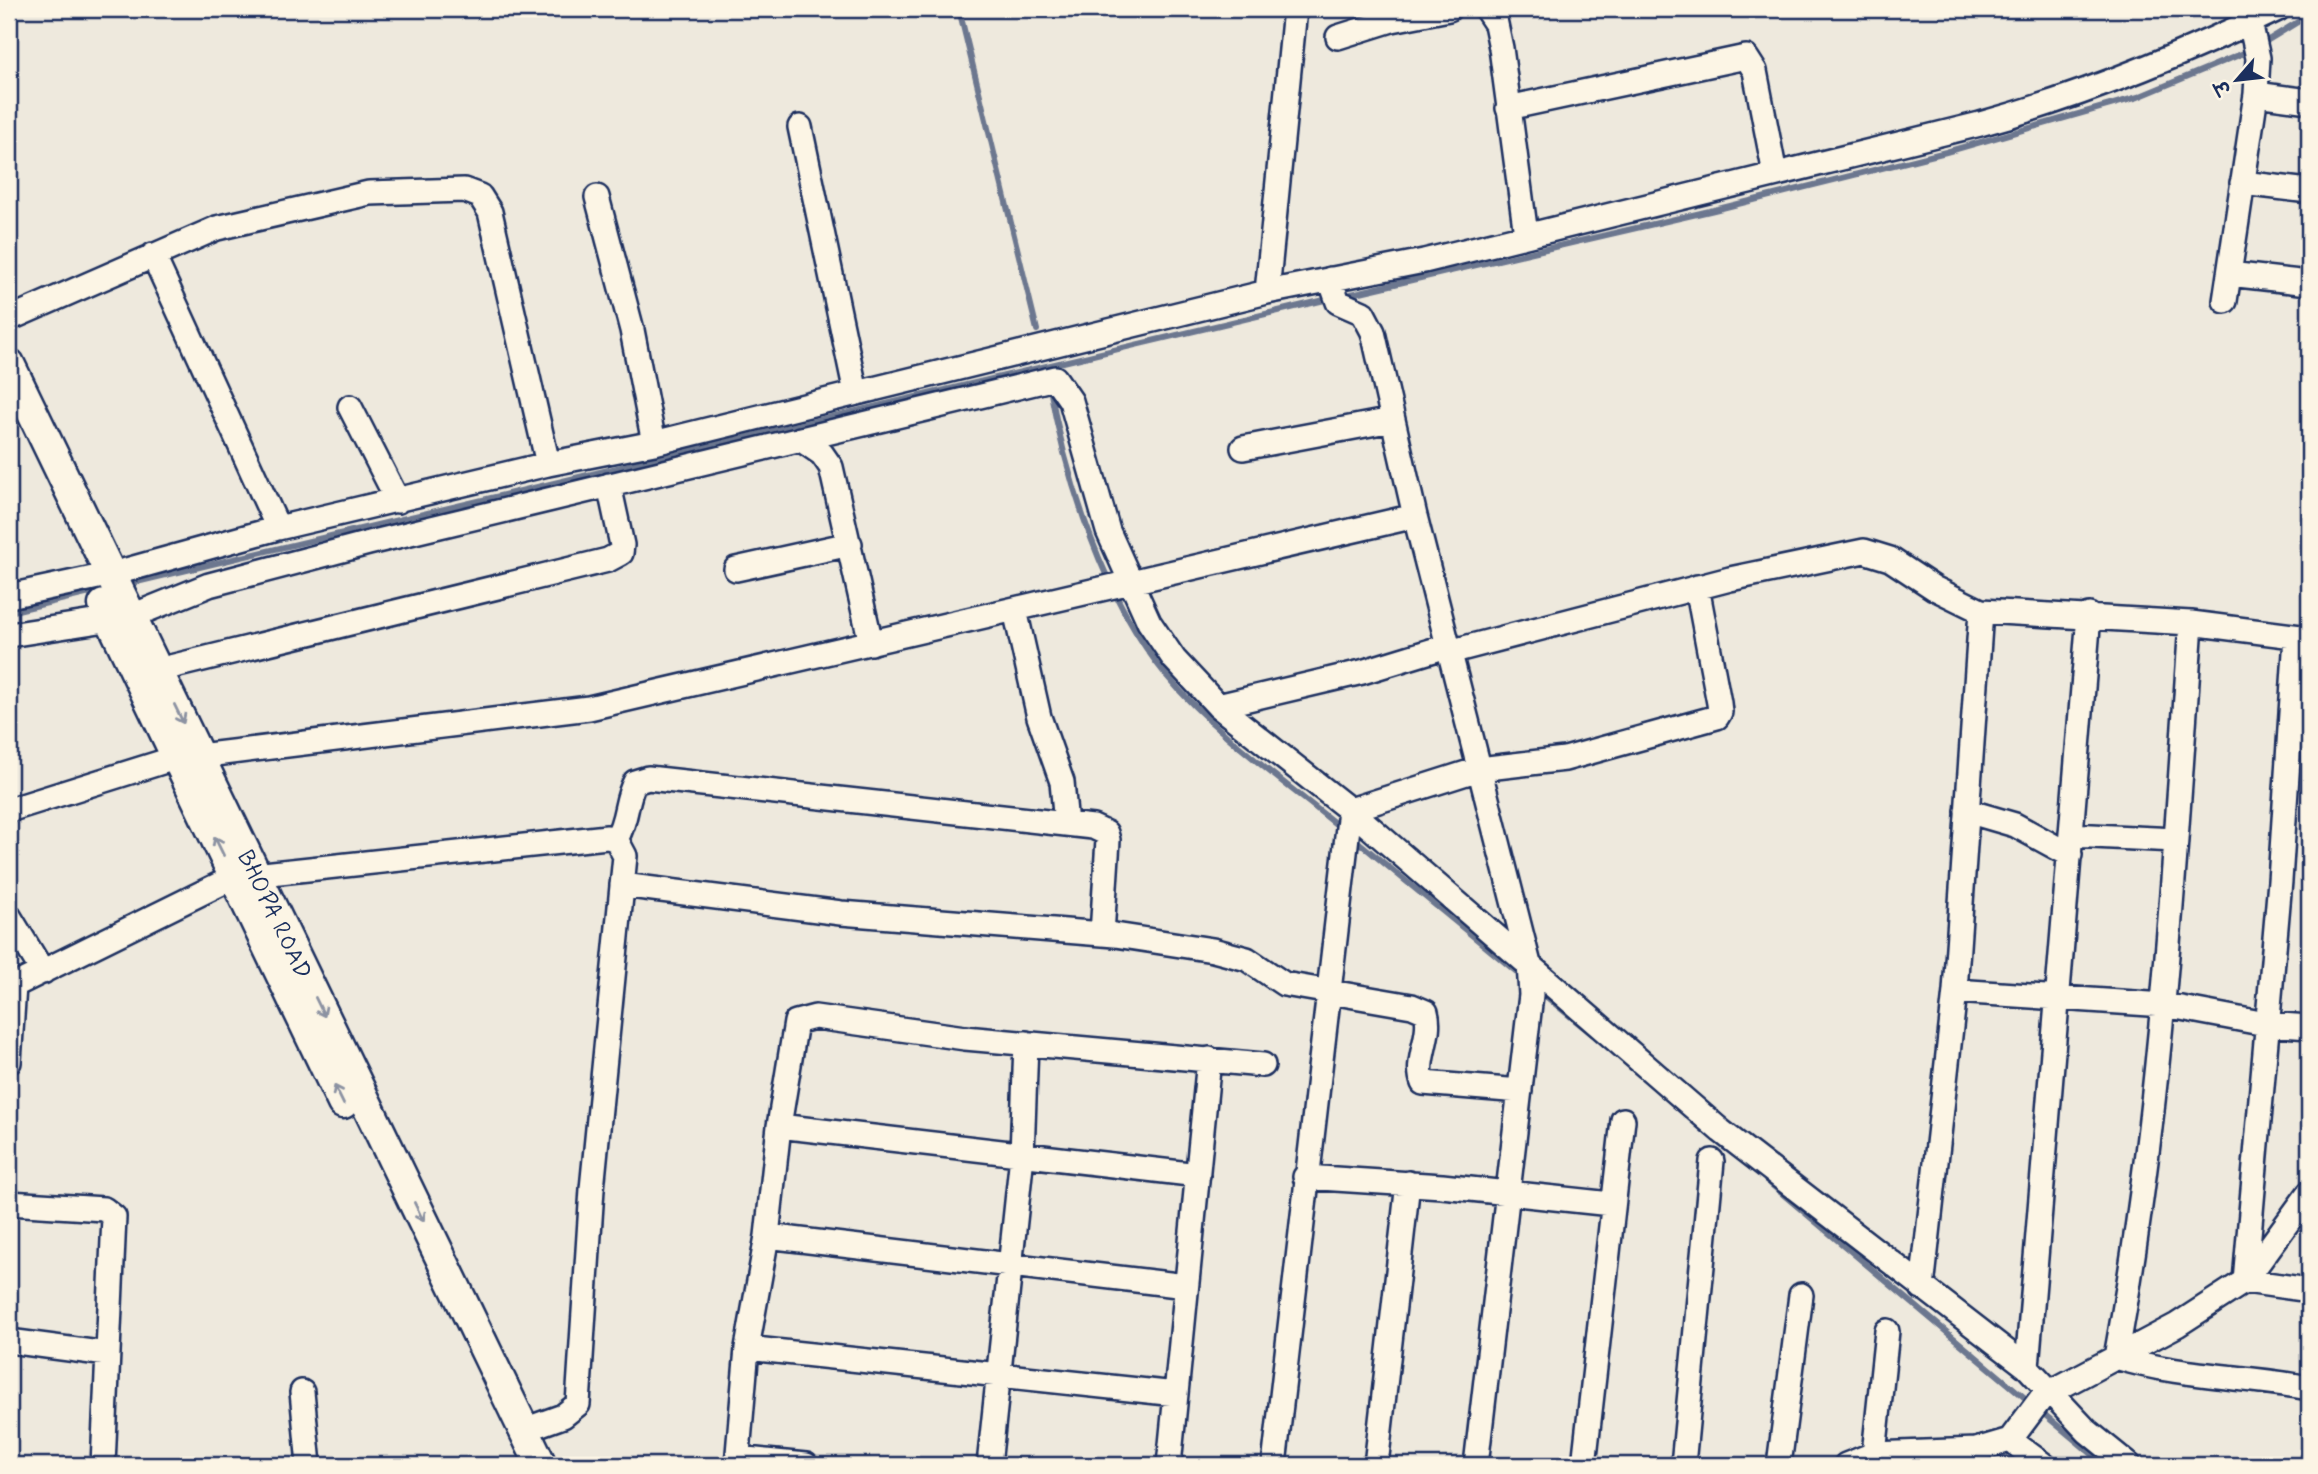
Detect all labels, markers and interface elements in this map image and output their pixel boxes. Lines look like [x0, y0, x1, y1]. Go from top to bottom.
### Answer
north arrow [2202, 46, 2272, 116]
text: उ [2208, 74, 2238, 100]
one-way arrow [173, 703, 186, 724]
one-way arrow [211, 836, 225, 857]
street label: BHOPA ROAD [229, 845, 318, 984]
one-way arrow [314, 996, 328, 1017]
one-way arrow [332, 1085, 346, 1106]
one-way arrow [413, 1201, 426, 1222]

